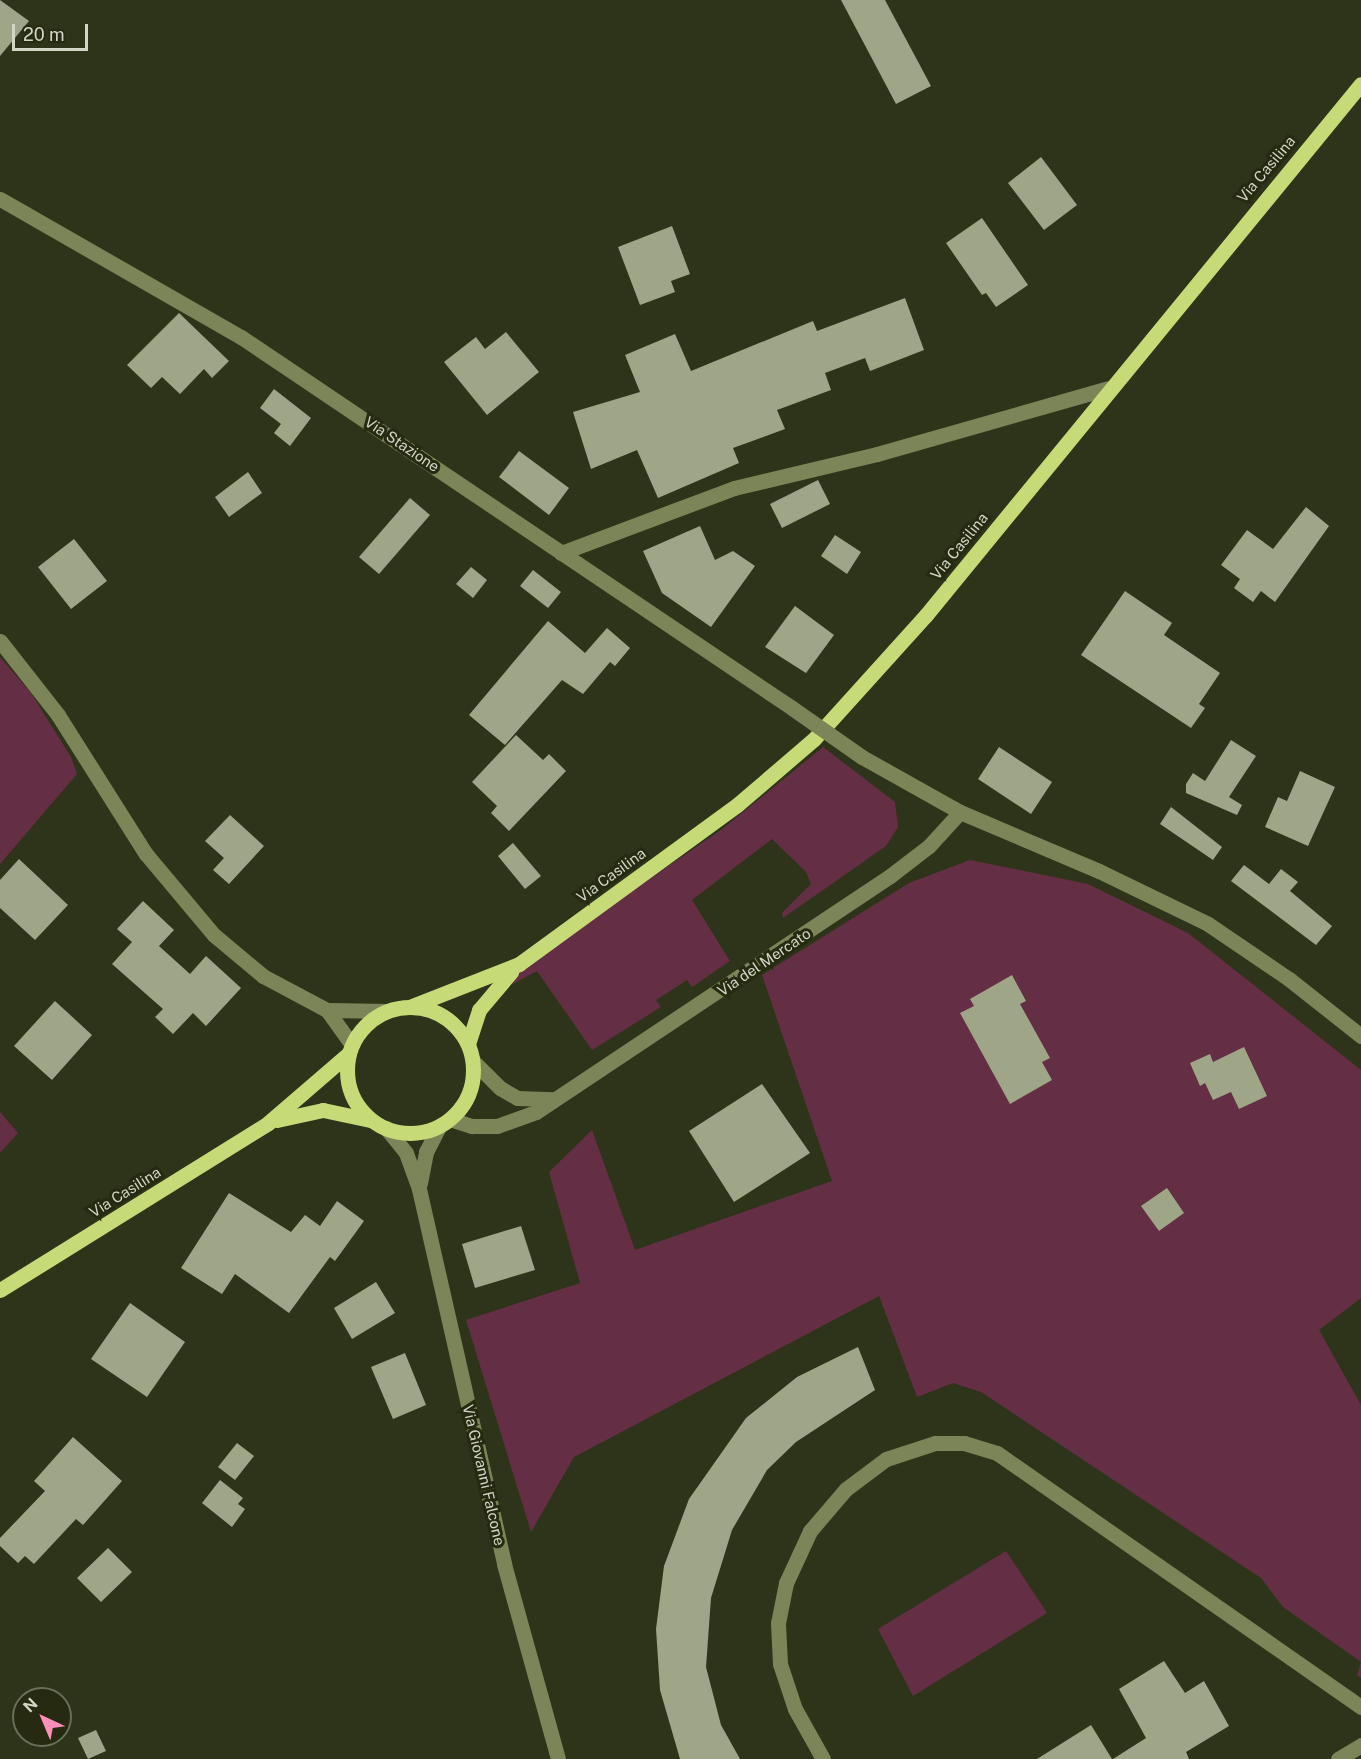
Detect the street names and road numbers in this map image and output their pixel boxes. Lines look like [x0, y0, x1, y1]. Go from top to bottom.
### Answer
street label: Via Casilina [1233, 132, 1299, 206]
street label: Via Stazione [361, 412, 443, 476]
street label: Via Casilina [927, 509, 991, 583]
street label: Via Casilina [573, 844, 649, 906]
street label: Via del Mercato [714, 924, 814, 1000]
street label: Via Casilina [86, 1163, 164, 1221]
street label: Via Giovanni Falcone [459, 1403, 509, 1547]

